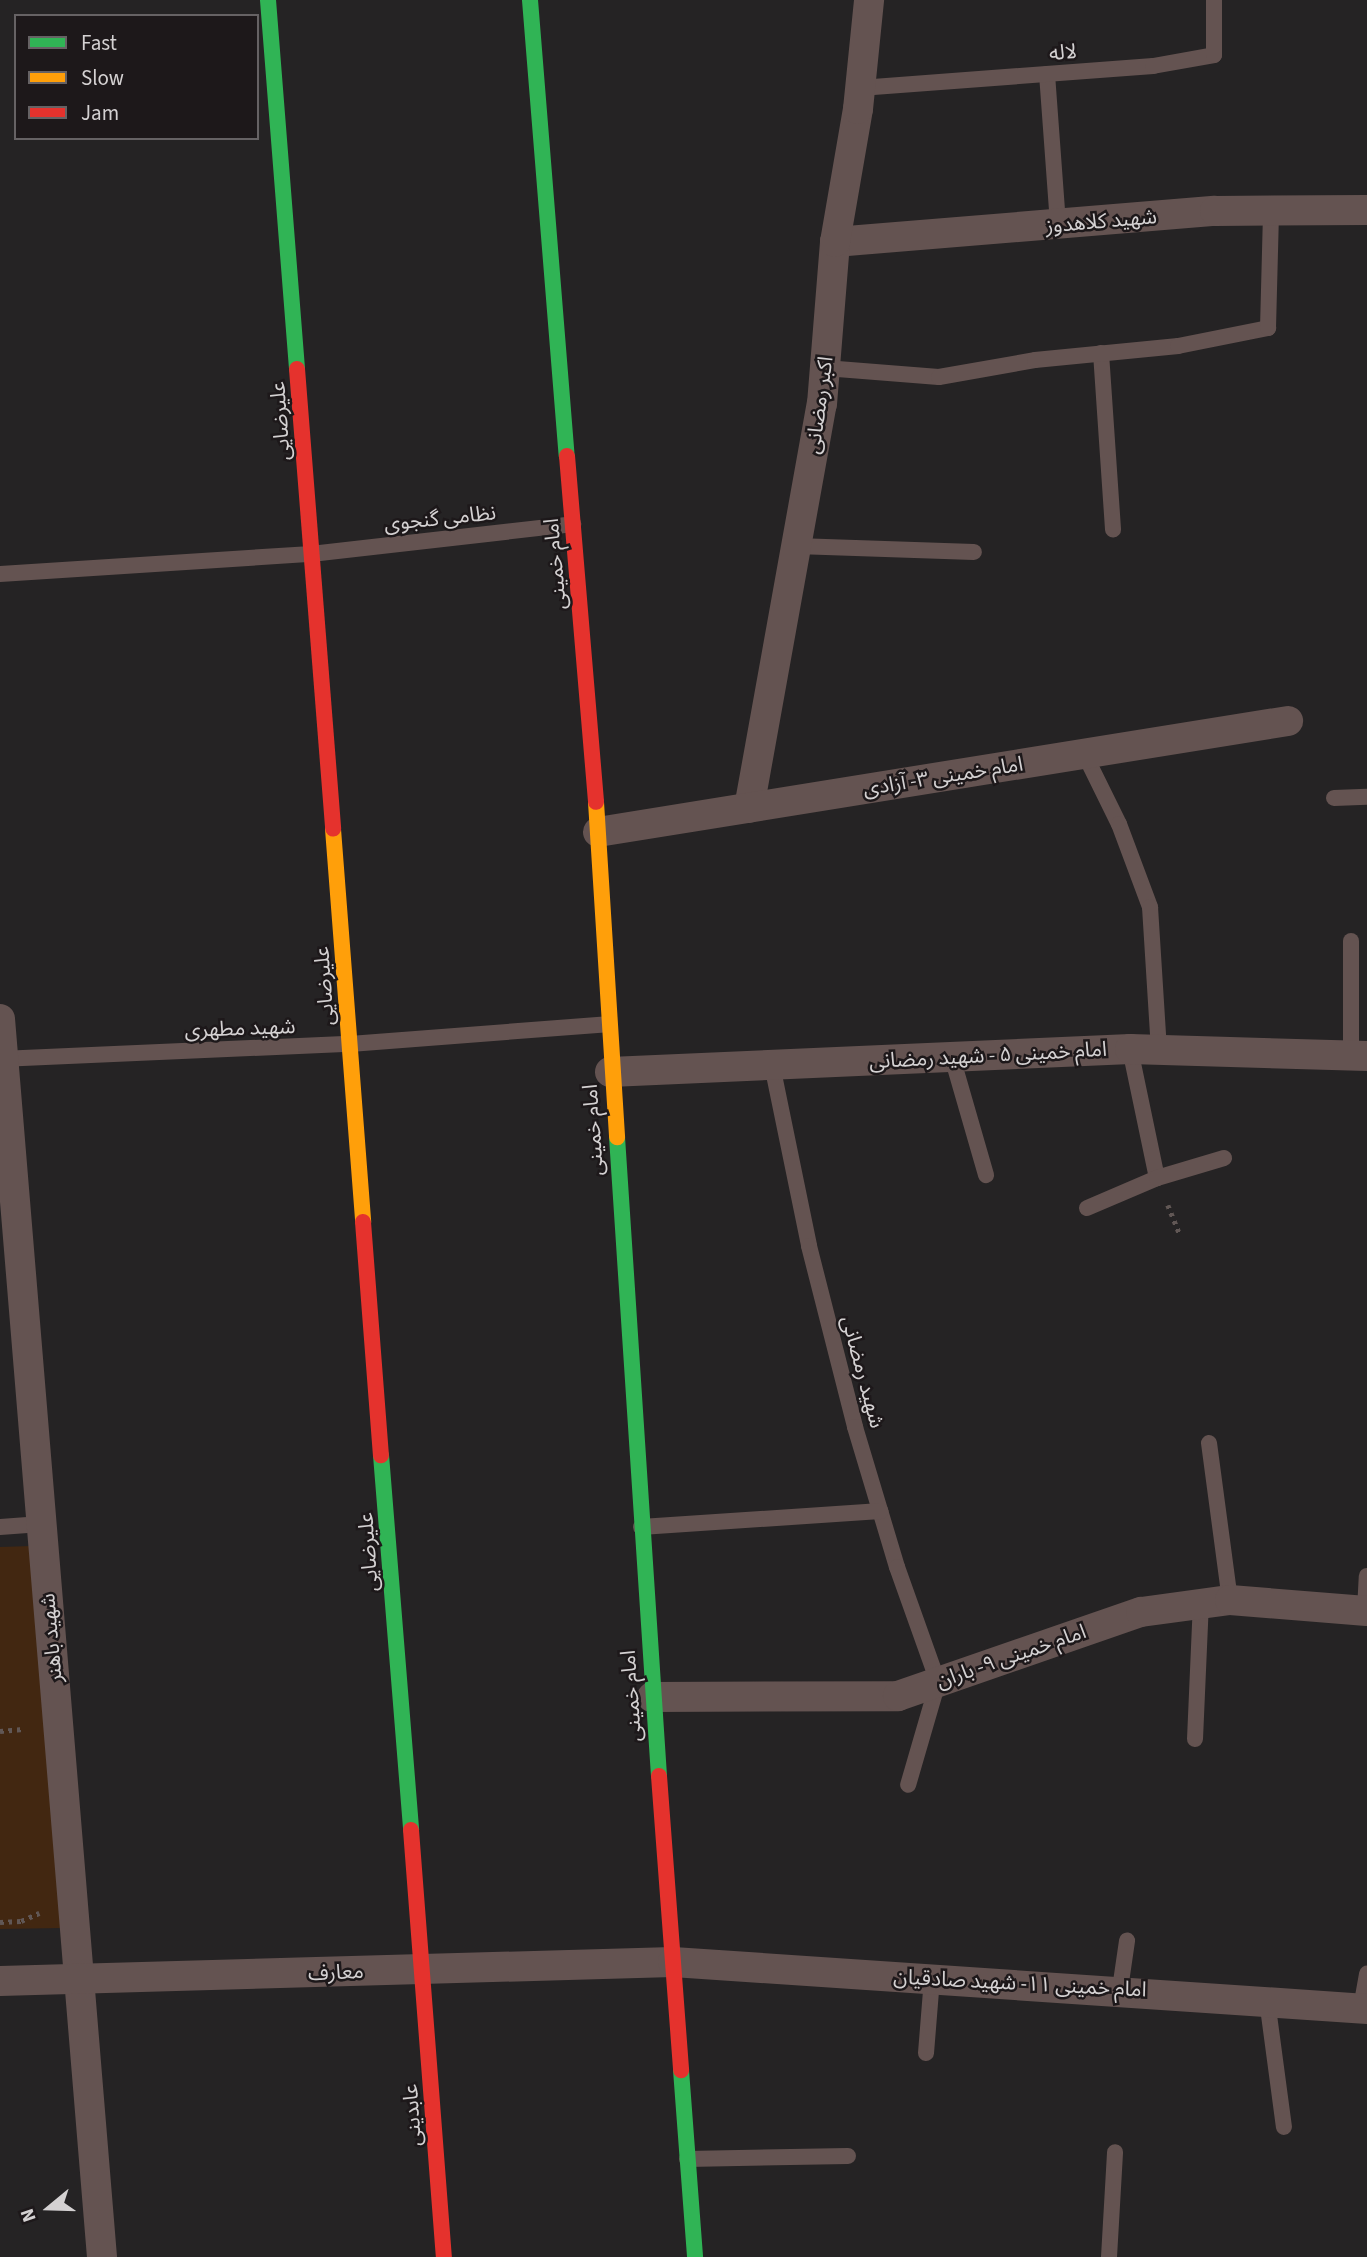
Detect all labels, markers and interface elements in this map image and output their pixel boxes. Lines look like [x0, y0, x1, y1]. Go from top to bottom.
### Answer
legend [14, 14, 259, 140]
text: Fast [81, 28, 117, 58]
street label: لاله [1048, 38, 1078, 66]
text: Slow [81, 63, 124, 93]
text: Jam [81, 98, 119, 128]
street label: شهید کلاهدوز [1044, 204, 1158, 238]
street label: اکبر رمضانی [800, 355, 838, 455]
street label: علیرضایی [265, 381, 295, 461]
street label: نظامی گنجوی [383, 500, 497, 536]
street label: امام خمینی [538, 517, 572, 611]
street label: امام خمینی ۳- آزادی [861, 751, 1025, 801]
street label: علیرضایی [309, 946, 339, 1026]
street label: شهید مطهری [184, 1013, 296, 1043]
street label: امام خمینی ۵ - شهید رمضانی [869, 1036, 1107, 1074]
street label: امام خمینی [577, 1083, 609, 1177]
street label: شهید رمضانی [836, 1313, 890, 1431]
street label: علیرضایی [353, 1512, 383, 1592]
street label: شهید باهنر [35, 1592, 67, 1684]
street label: امام خمینی ۹- باران [933, 1619, 1089, 1693]
street label: امام خمینی [615, 1649, 647, 1743]
street label: معارف [308, 1958, 364, 1986]
street label: امام خمینی ۱۱- شهید صادقیان [893, 1964, 1147, 2002]
street label: عابدینی [397, 2083, 427, 2147]
north arrow [14, 2173, 84, 2243]
text: N [14, 2205, 43, 2225]

